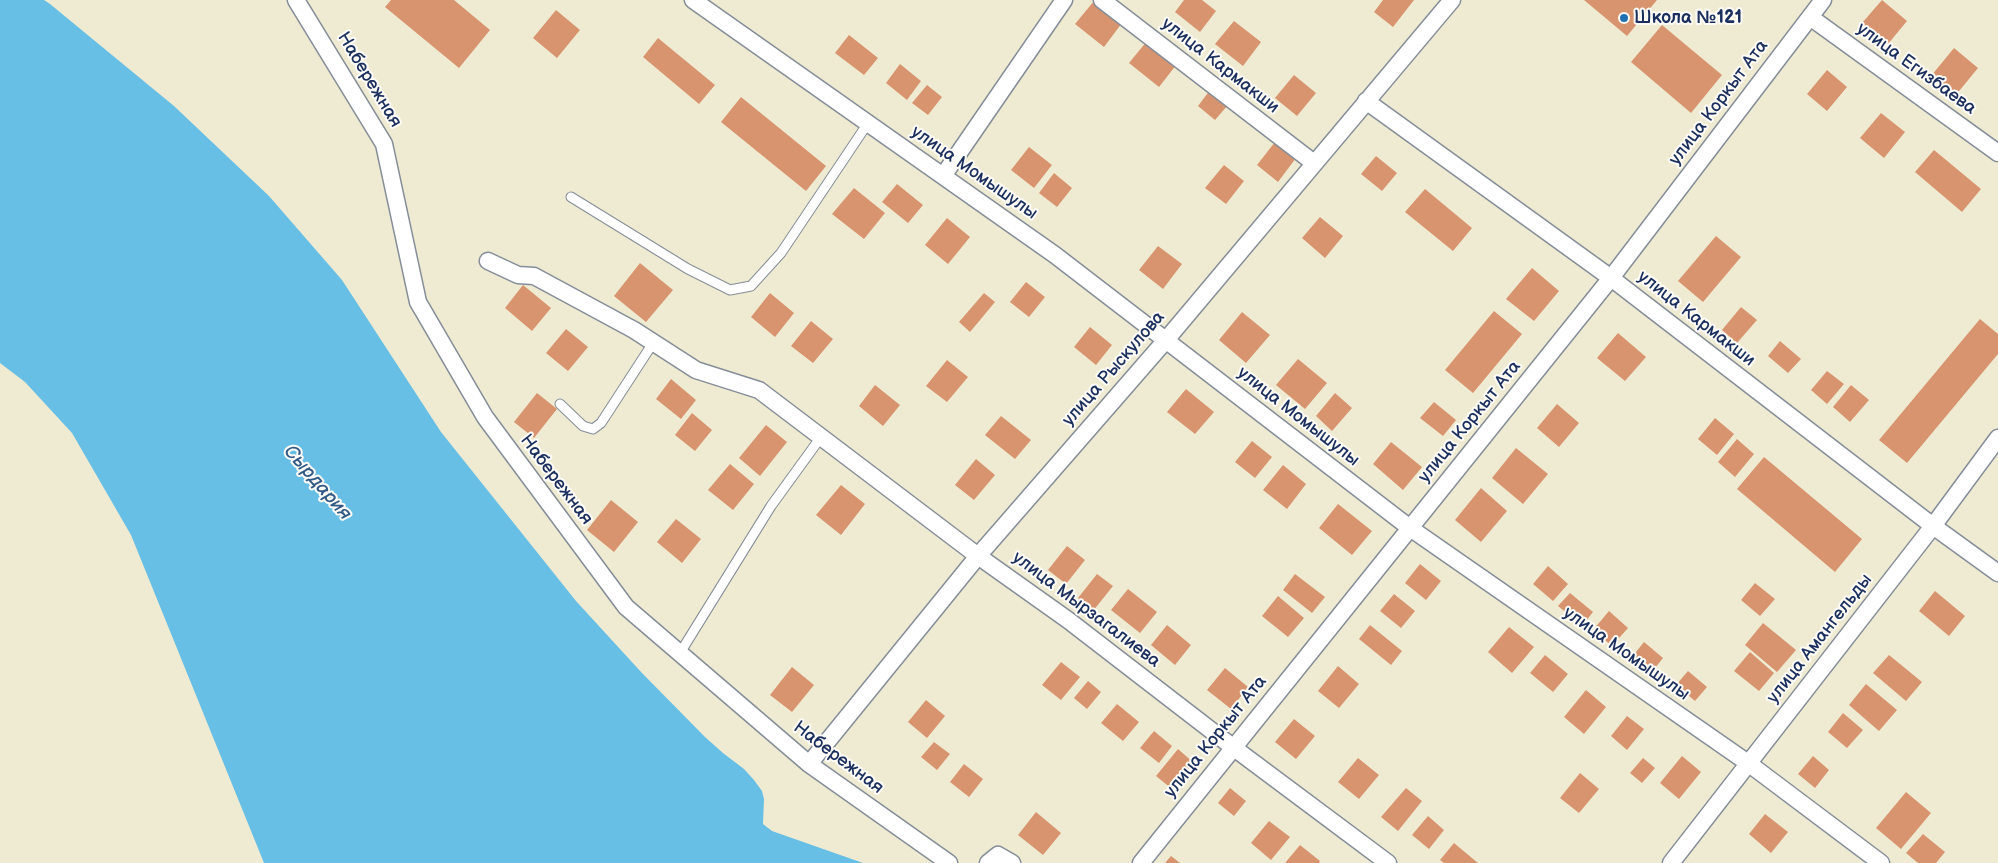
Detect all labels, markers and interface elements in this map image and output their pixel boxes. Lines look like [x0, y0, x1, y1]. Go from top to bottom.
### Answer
place label: Школа №121 [1634, 7, 1742, 29]
marker: Школа №121 [1618, 12, 1630, 24]
street label: улица Кармакши [1157, 13, 1283, 119]
street label: улица Егизбаева [1852, 18, 1980, 120]
street label: Набережная [332, 28, 406, 132]
street label: улица Коркыт Ата [1665, 36, 1773, 170]
street label: улица Момышулы [907, 121, 1041, 225]
street label: улица Кармакши [1633, 266, 1759, 372]
street label: улица Рыскулова [1058, 307, 1170, 431]
street label: улица Коркыт Ата [1414, 356, 1526, 488]
street label: улица Момышулы [1233, 363, 1363, 471]
street label: Набережная [515, 431, 597, 529]
water label: Сырдария [278, 441, 356, 525]
street label: улица Мырзагалиева [1008, 547, 1164, 673]
street label: улица Амангельды [1763, 570, 1877, 708]
street label: улица Момышулы [1559, 602, 1693, 706]
street label: улица Коркыт Ата [1160, 671, 1272, 803]
street label: Набережная [789, 717, 887, 799]

